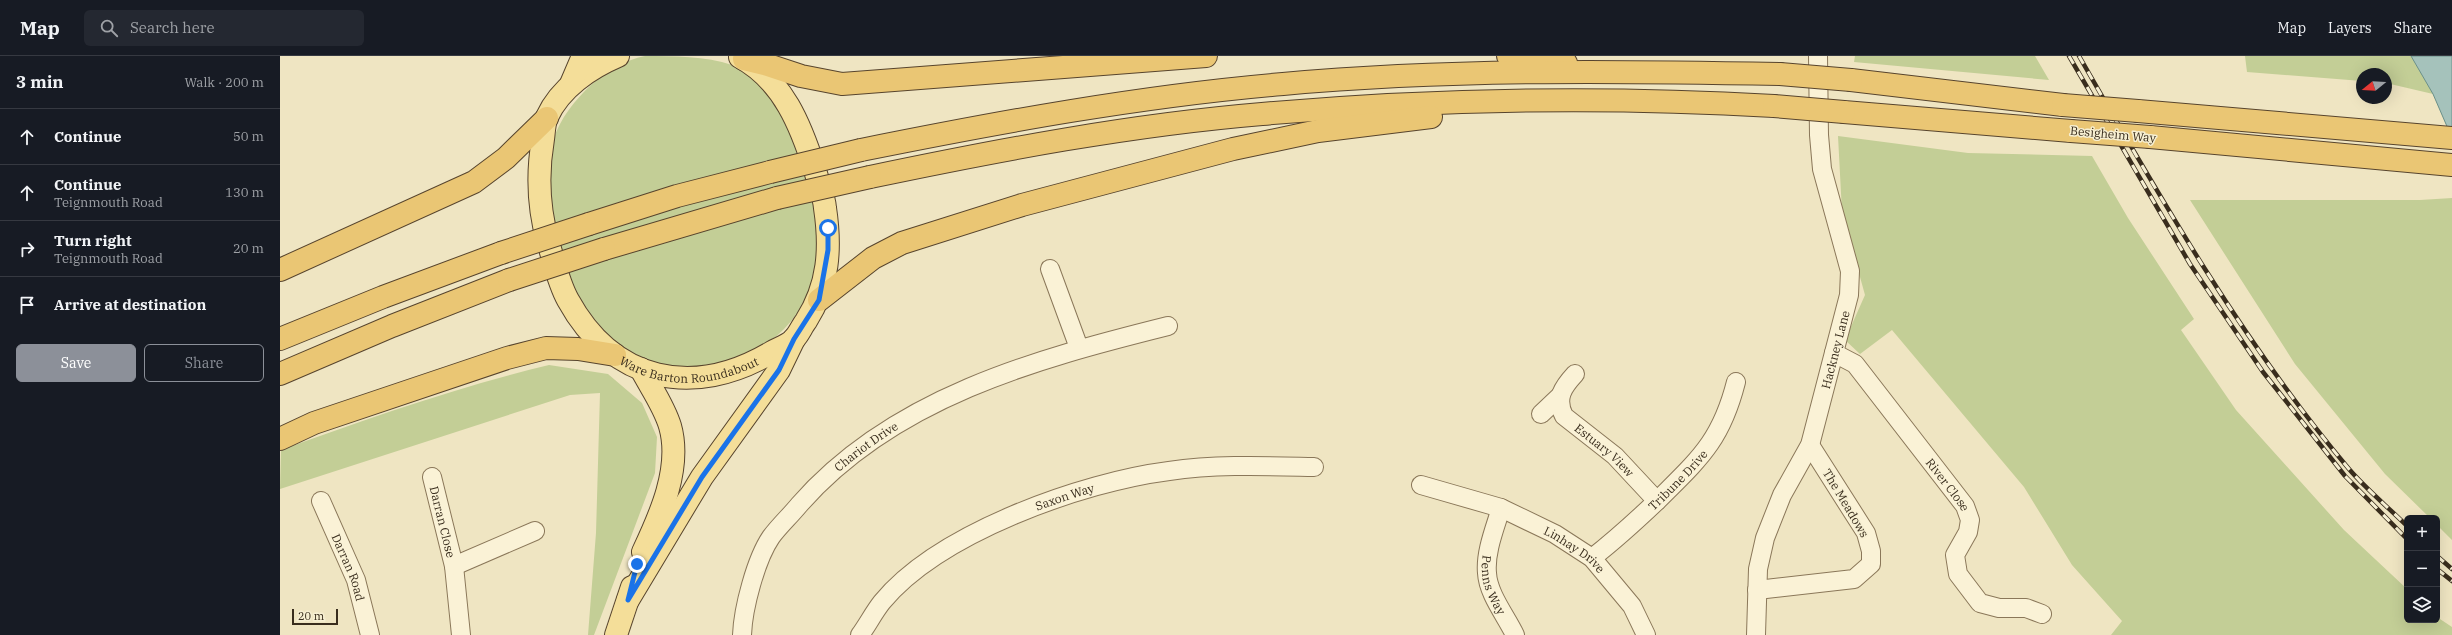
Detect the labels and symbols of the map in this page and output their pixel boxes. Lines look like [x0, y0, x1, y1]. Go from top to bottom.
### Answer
north arrow [2356, 68, 2392, 104]
street label: Besigheim Way [2069, 123, 2157, 145]
route start [819, 219, 837, 237]
street label: Hackney Lane [1817, 309, 1852, 390]
street label: Ware Barton Roundabout [618, 349, 760, 365]
text: Ware Barton Roundabout [617, 352, 761, 385]
street label: Chariot Drive [831, 418, 900, 474]
street label: Estuary View [1572, 420, 1638, 480]
street label: Tribune Drive [1645, 446, 1710, 513]
street label: River Close [1923, 455, 1974, 513]
street label: The Meadows [1820, 466, 1872, 540]
street label: Saxon Way [1033, 480, 1096, 513]
street label: Darran Close [427, 484, 459, 559]
street label: Linhay Drive [1542, 522, 1608, 576]
street label: Darran Road [329, 531, 369, 602]
route end [628, 555, 646, 573]
street label: Penns Way [1479, 555, 1510, 618]
scale bar [292, 607, 338, 626]

